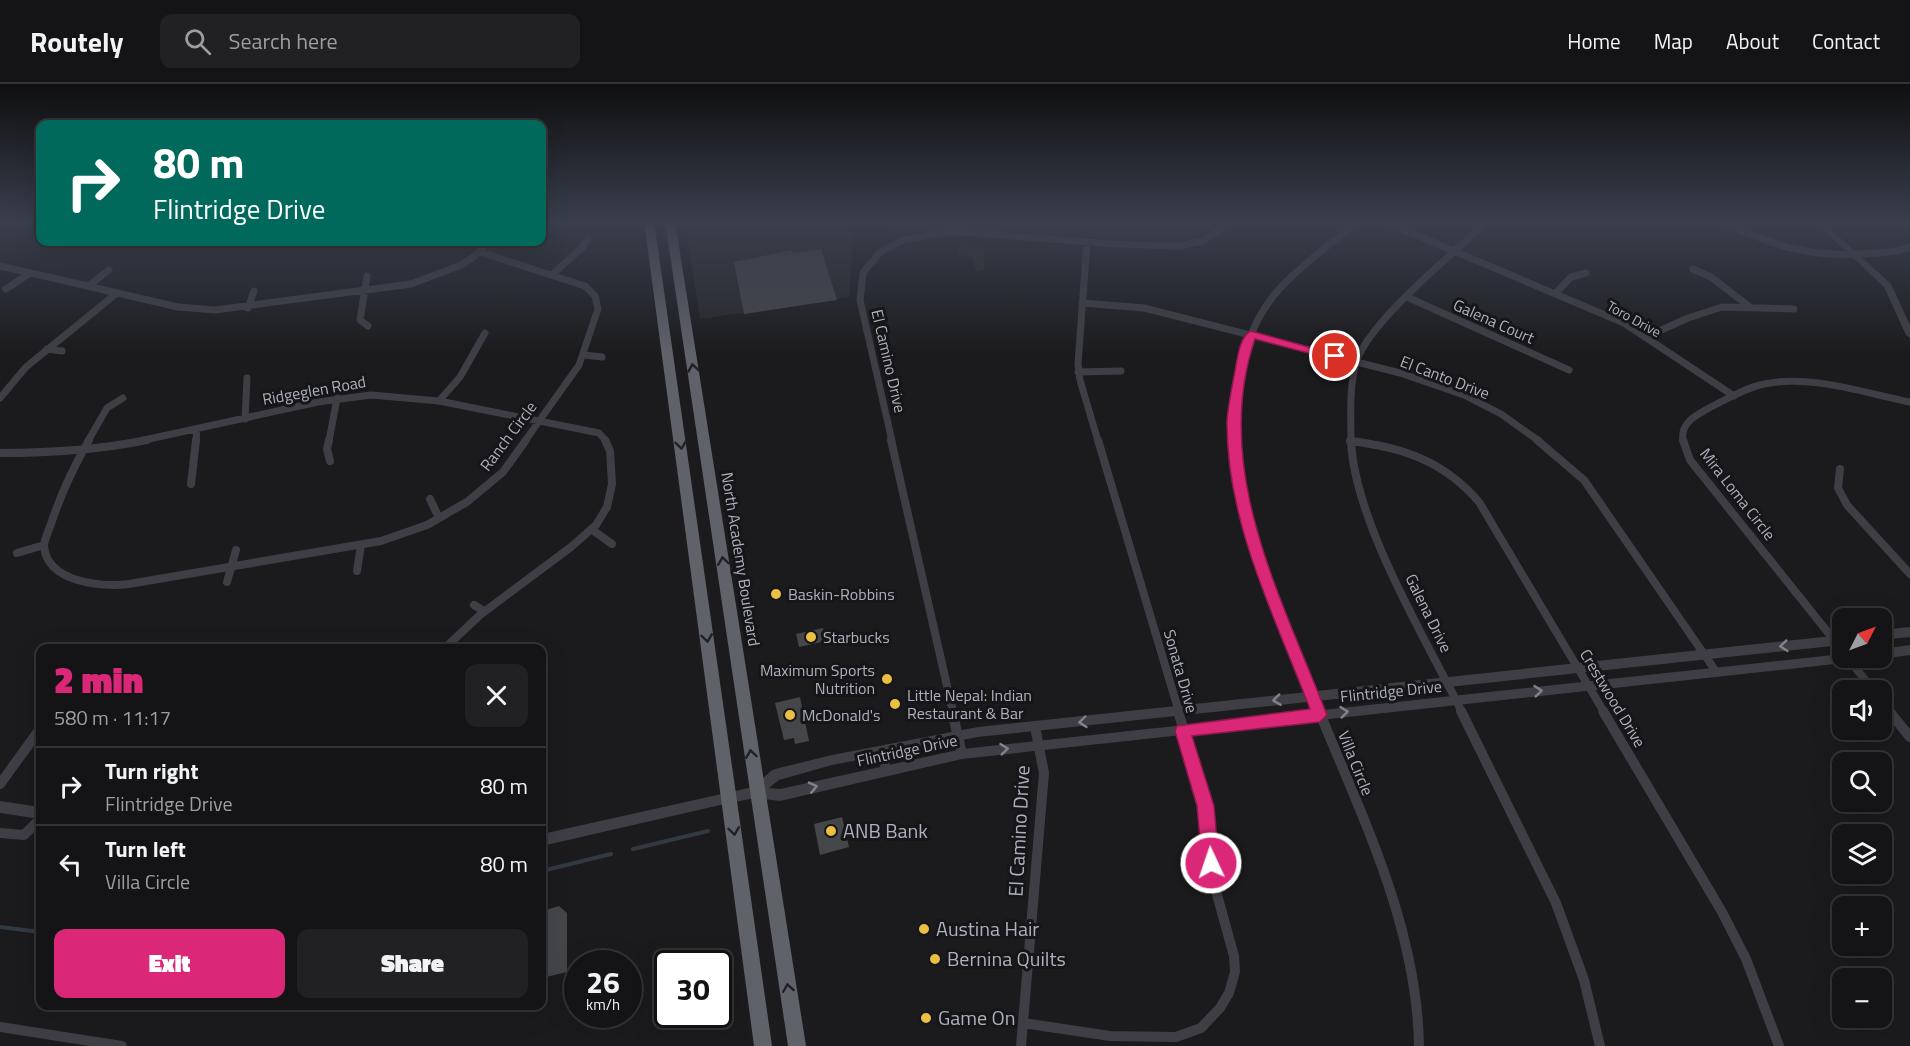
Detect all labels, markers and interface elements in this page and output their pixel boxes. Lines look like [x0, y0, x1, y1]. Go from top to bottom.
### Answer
search box [160, 14, 580, 68]
text: Routely [30, 20, 124, 63]
text: Search here [229, 24, 338, 58]
icon: search [181, 25, 214, 58]
text: Home [1567, 25, 1621, 57]
text: Map [1654, 25, 1693, 57]
text: About [1726, 25, 1779, 57]
text: Contact [1812, 25, 1880, 57]
text: 80 m [153, 130, 245, 194]
icon: right [54, 144, 132, 222]
text: Flintridge Drive [153, 188, 325, 229]
street label: Galena Court [1450, 292, 1539, 350]
street label: Toro Drive [1603, 295, 1665, 342]
street label: El Camino Drive [865, 307, 913, 415]
pin [1309, 330, 1360, 381]
icon: arrive [1318, 339, 1351, 372]
street label: El Canto Drive [1397, 349, 1493, 405]
one-way arrow [687, 364, 700, 374]
street label: Ridgeglen Road [260, 369, 368, 411]
street label: Ranch Circle [474, 396, 542, 476]
one-way arrow [675, 440, 687, 449]
street label: Mira Loma Circle [1694, 443, 1782, 545]
street label: North Academy Boulevard [715, 470, 767, 648]
one-way arrow [717, 557, 729, 566]
street label: Galena Drive [1400, 570, 1458, 656]
place label: Baskin-Robbins [788, 582, 895, 606]
marker: Baskin-Robbins [769, 587, 783, 601]
north arrow [1832, 608, 1892, 668]
map controls [1832, 608, 1892, 1028]
place label: Starbucks [823, 625, 890, 649]
street label: Sonata Drive [1158, 626, 1204, 716]
marker: Starbucks [804, 630, 818, 644]
one-way arrow [701, 633, 713, 643]
one-way arrow [1779, 639, 1788, 652]
street label: Crestwood Drive [1574, 644, 1652, 752]
text: 2 min [54, 652, 143, 707]
place label: Maximum Sports Nutrition [760, 658, 875, 700]
button: close [465, 664, 528, 727]
marker: Maximum Sports Nutrition [880, 672, 894, 686]
street label: Flintridge Drive [1339, 674, 1443, 708]
button: sound [1832, 680, 1892, 740]
place label: Little Nepal: Indian Restaurant & Bar [907, 683, 1032, 725]
one-way arrow [1534, 685, 1543, 698]
one-way arrow [1272, 693, 1281, 705]
marker: Little Nepal: Indian Restaurant & Bar [888, 697, 902, 711]
text: 580 m · 11:17 [54, 702, 171, 733]
place label: McDonald's [802, 703, 881, 727]
one-way arrow [1340, 706, 1349, 719]
marker: McDonald's [783, 708, 797, 722]
one-way arrow [1078, 715, 1088, 728]
street label: Villa Circle [1332, 727, 1380, 799]
street label: Flintridge Drive [855, 728, 959, 772]
one-way arrow [1000, 743, 1009, 756]
one-way arrow [746, 749, 758, 759]
button: search [1832, 752, 1892, 812]
text: Turn right [105, 754, 199, 788]
street label: El Camino Drive [1000, 764, 1037, 897]
text: 80 m [480, 769, 528, 803]
icon: right [54, 770, 87, 803]
one-way arrow [808, 782, 818, 795]
text: Flintridge Drive [105, 788, 233, 819]
place label: ANB Bank [843, 815, 928, 846]
marker: ANB Bank [824, 824, 838, 838]
button: layers [1832, 824, 1892, 884]
one-way arrow [728, 827, 740, 836]
position arrow [1179, 831, 1243, 895]
text: Turn left [105, 832, 186, 866]
text: 80 m [480, 847, 528, 881]
icon: left [54, 848, 87, 881]
text: Villa Circle [105, 866, 190, 897]
button: + [1832, 896, 1892, 956]
place label: Austina Hair [936, 913, 1039, 944]
marker: Austina Hair [917, 922, 931, 936]
button: Exit [54, 929, 285, 998]
button: Share [297, 929, 528, 998]
place label: Bernina Quilts [947, 943, 1066, 974]
speed limit sign: 30 [654, 950, 732, 1028]
marker: Bernina Quilts [928, 952, 942, 966]
text: 26 [586, 959, 620, 1005]
button: − [1832, 968, 1892, 1028]
one-way arrow [782, 984, 794, 993]
text: km/h [586, 993, 620, 1016]
place label: Game On [938, 1002, 1016, 1033]
marker: Game On [919, 1011, 933, 1025]

